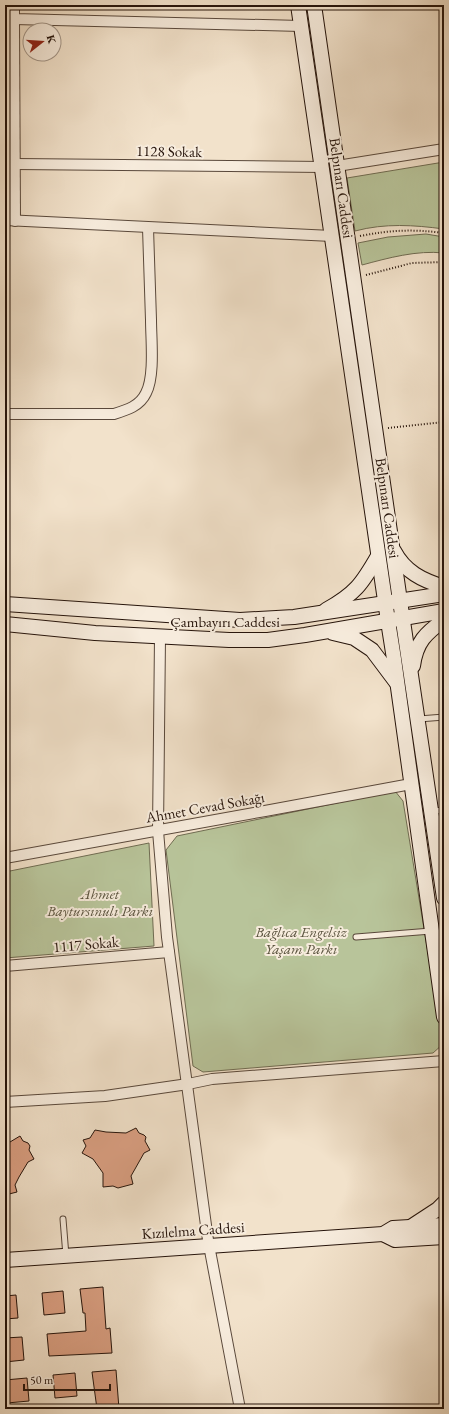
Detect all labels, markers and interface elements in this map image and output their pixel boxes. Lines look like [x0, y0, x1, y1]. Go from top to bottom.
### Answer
north arrow [22, 22, 62, 62]
text: K [44, 33, 60, 46]
street label: Belpınarı Caddesi [326, 136, 359, 240]
street label: 1128 Sokak [136, 141, 203, 161]
street label: Belpınarı Caddesi [372, 456, 405, 560]
street label: Çambayırı Caddesi [170, 612, 280, 631]
street label: Ahmet Cevad Sokağı [143, 787, 266, 827]
park label: Ahmet Baytursınulı Parkı [46, 884, 153, 920]
park label: Bağlıca Engelsiz Yaşam Parkı [254, 922, 348, 958]
street label: 1117 Sokak [52, 932, 121, 956]
street label: Kızılelma Caddesi [141, 1217, 245, 1243]
scale bar [24, 1366, 110, 1392]
text: 50 m [30, 1372, 54, 1388]

